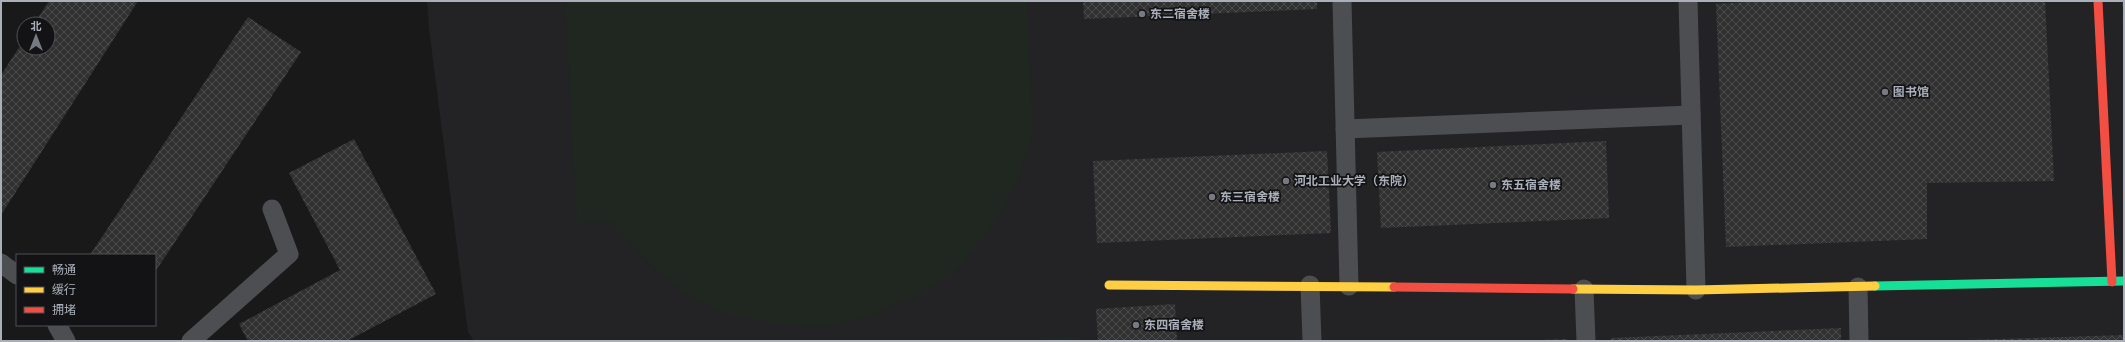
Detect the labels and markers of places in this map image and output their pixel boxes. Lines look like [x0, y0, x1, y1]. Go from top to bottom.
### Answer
place label: 东二宿舍楼 [1150, 5, 1210, 22]
marker: 东二宿舍楼 [1137, 9, 1147, 19]
place label: 图书馆 [1893, 83, 1929, 100]
marker: 图书馆 [1880, 87, 1890, 97]
place label: 河北工业大学（东院） [1294, 172, 1414, 189]
marker: 河北工业大学（东院） [1281, 176, 1291, 186]
place label: 东五宿舍楼 [1501, 176, 1561, 193]
marker: 东五宿舍楼 [1488, 180, 1498, 190]
place label: 东三宿舍楼 [1220, 188, 1280, 205]
marker: 东三宿舍楼 [1207, 192, 1217, 202]
place label: 东四宿舍楼 [1144, 316, 1204, 333]
marker: 东四宿舍楼 [1131, 320, 1141, 330]

